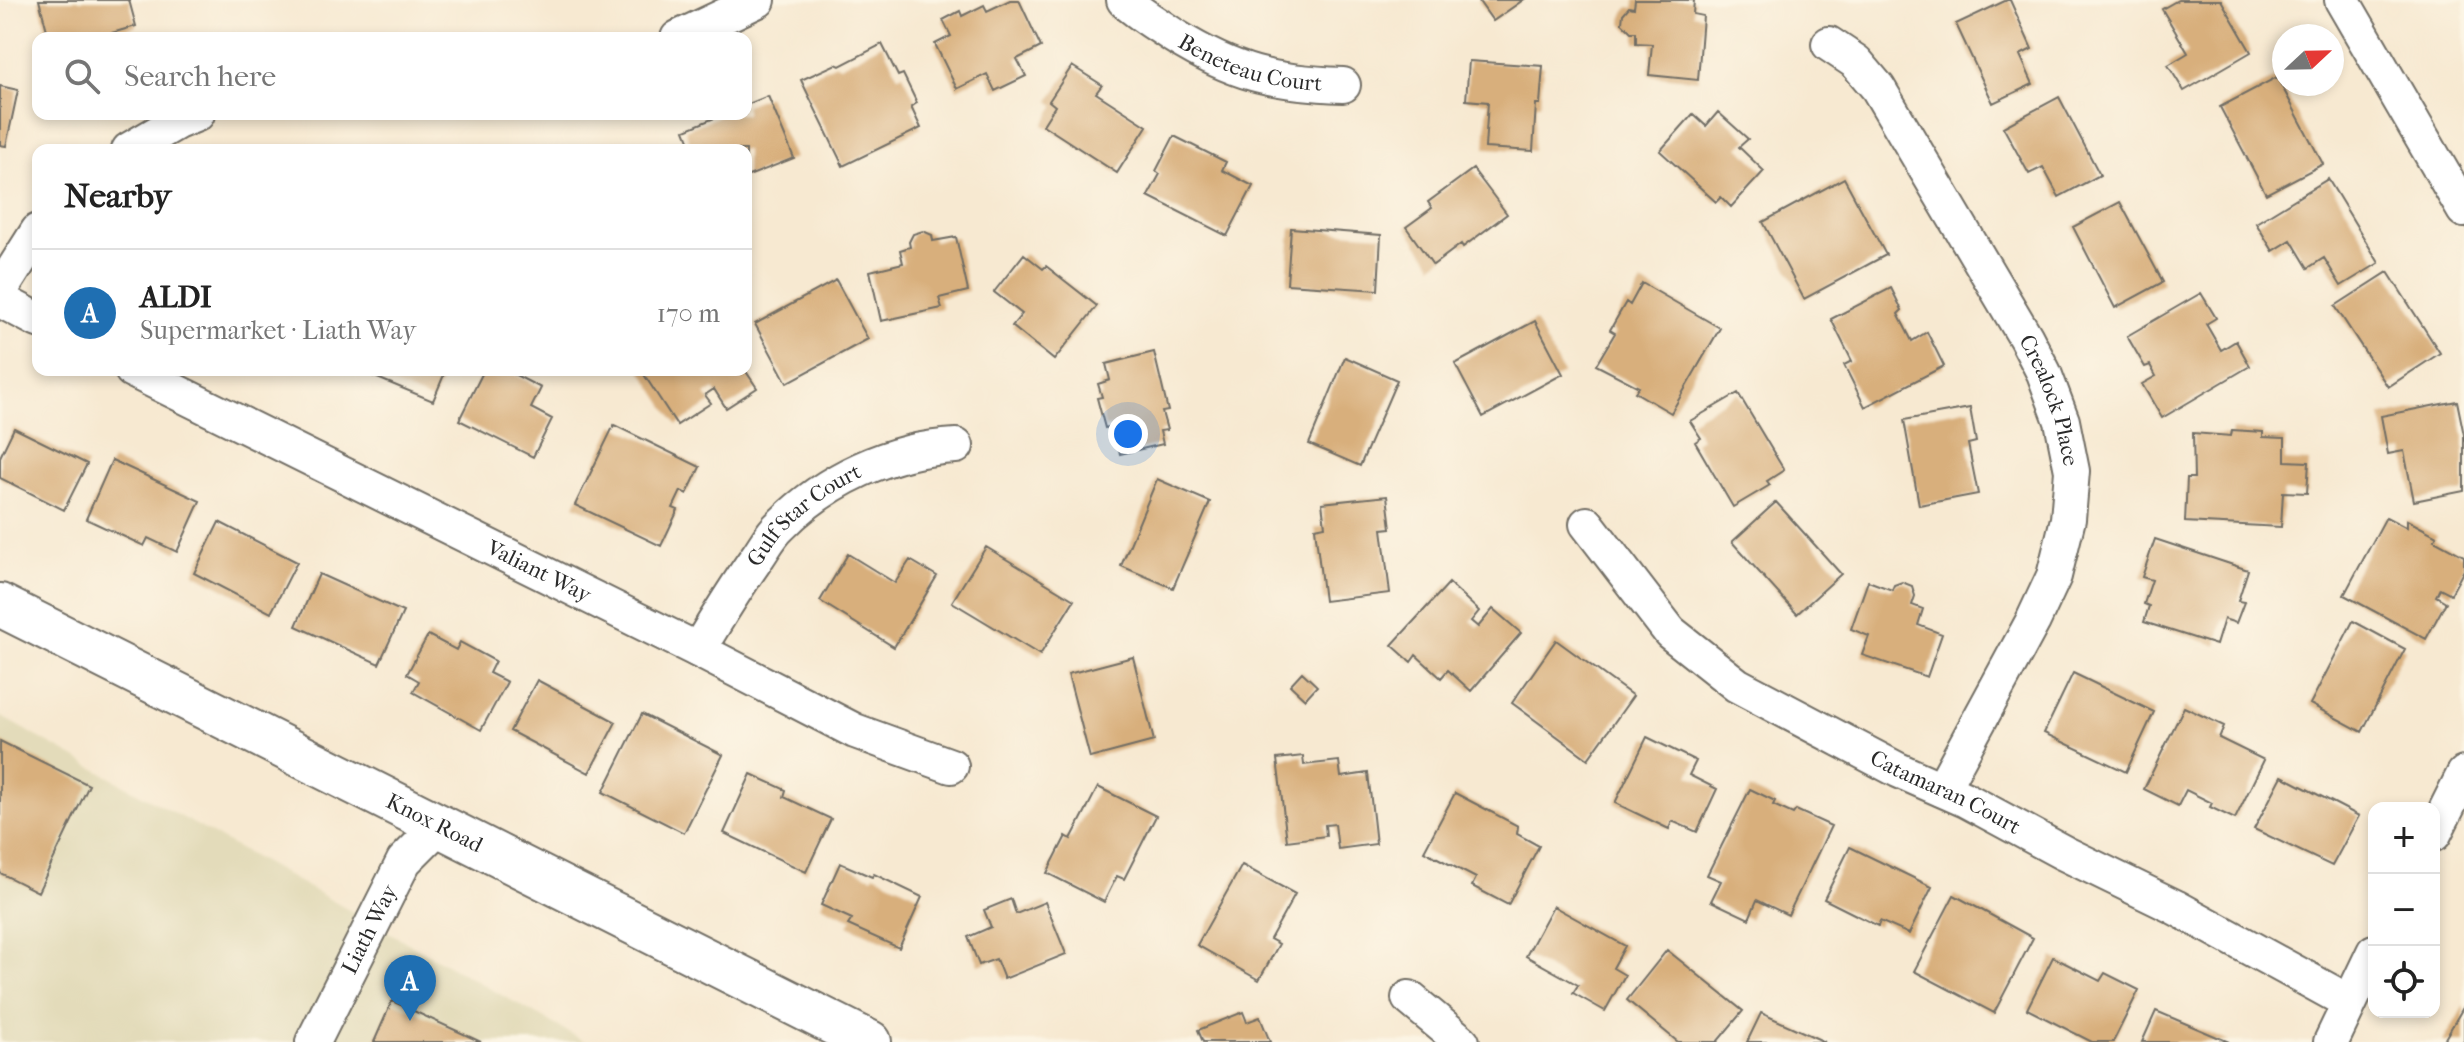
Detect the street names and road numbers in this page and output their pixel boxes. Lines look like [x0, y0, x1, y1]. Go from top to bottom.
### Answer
street label: Beneteau Court [1174, 29, 1323, 97]
street label: Crealock Place [2014, 330, 2084, 468]
street label: Gulf Star Court [742, 458, 865, 572]
street label: Valiant Way [482, 534, 596, 609]
street label: Catamaran Court [1866, 745, 2025, 840]
street label: Knox Road [382, 788, 488, 859]
street label: Liath Way [336, 879, 403, 978]

